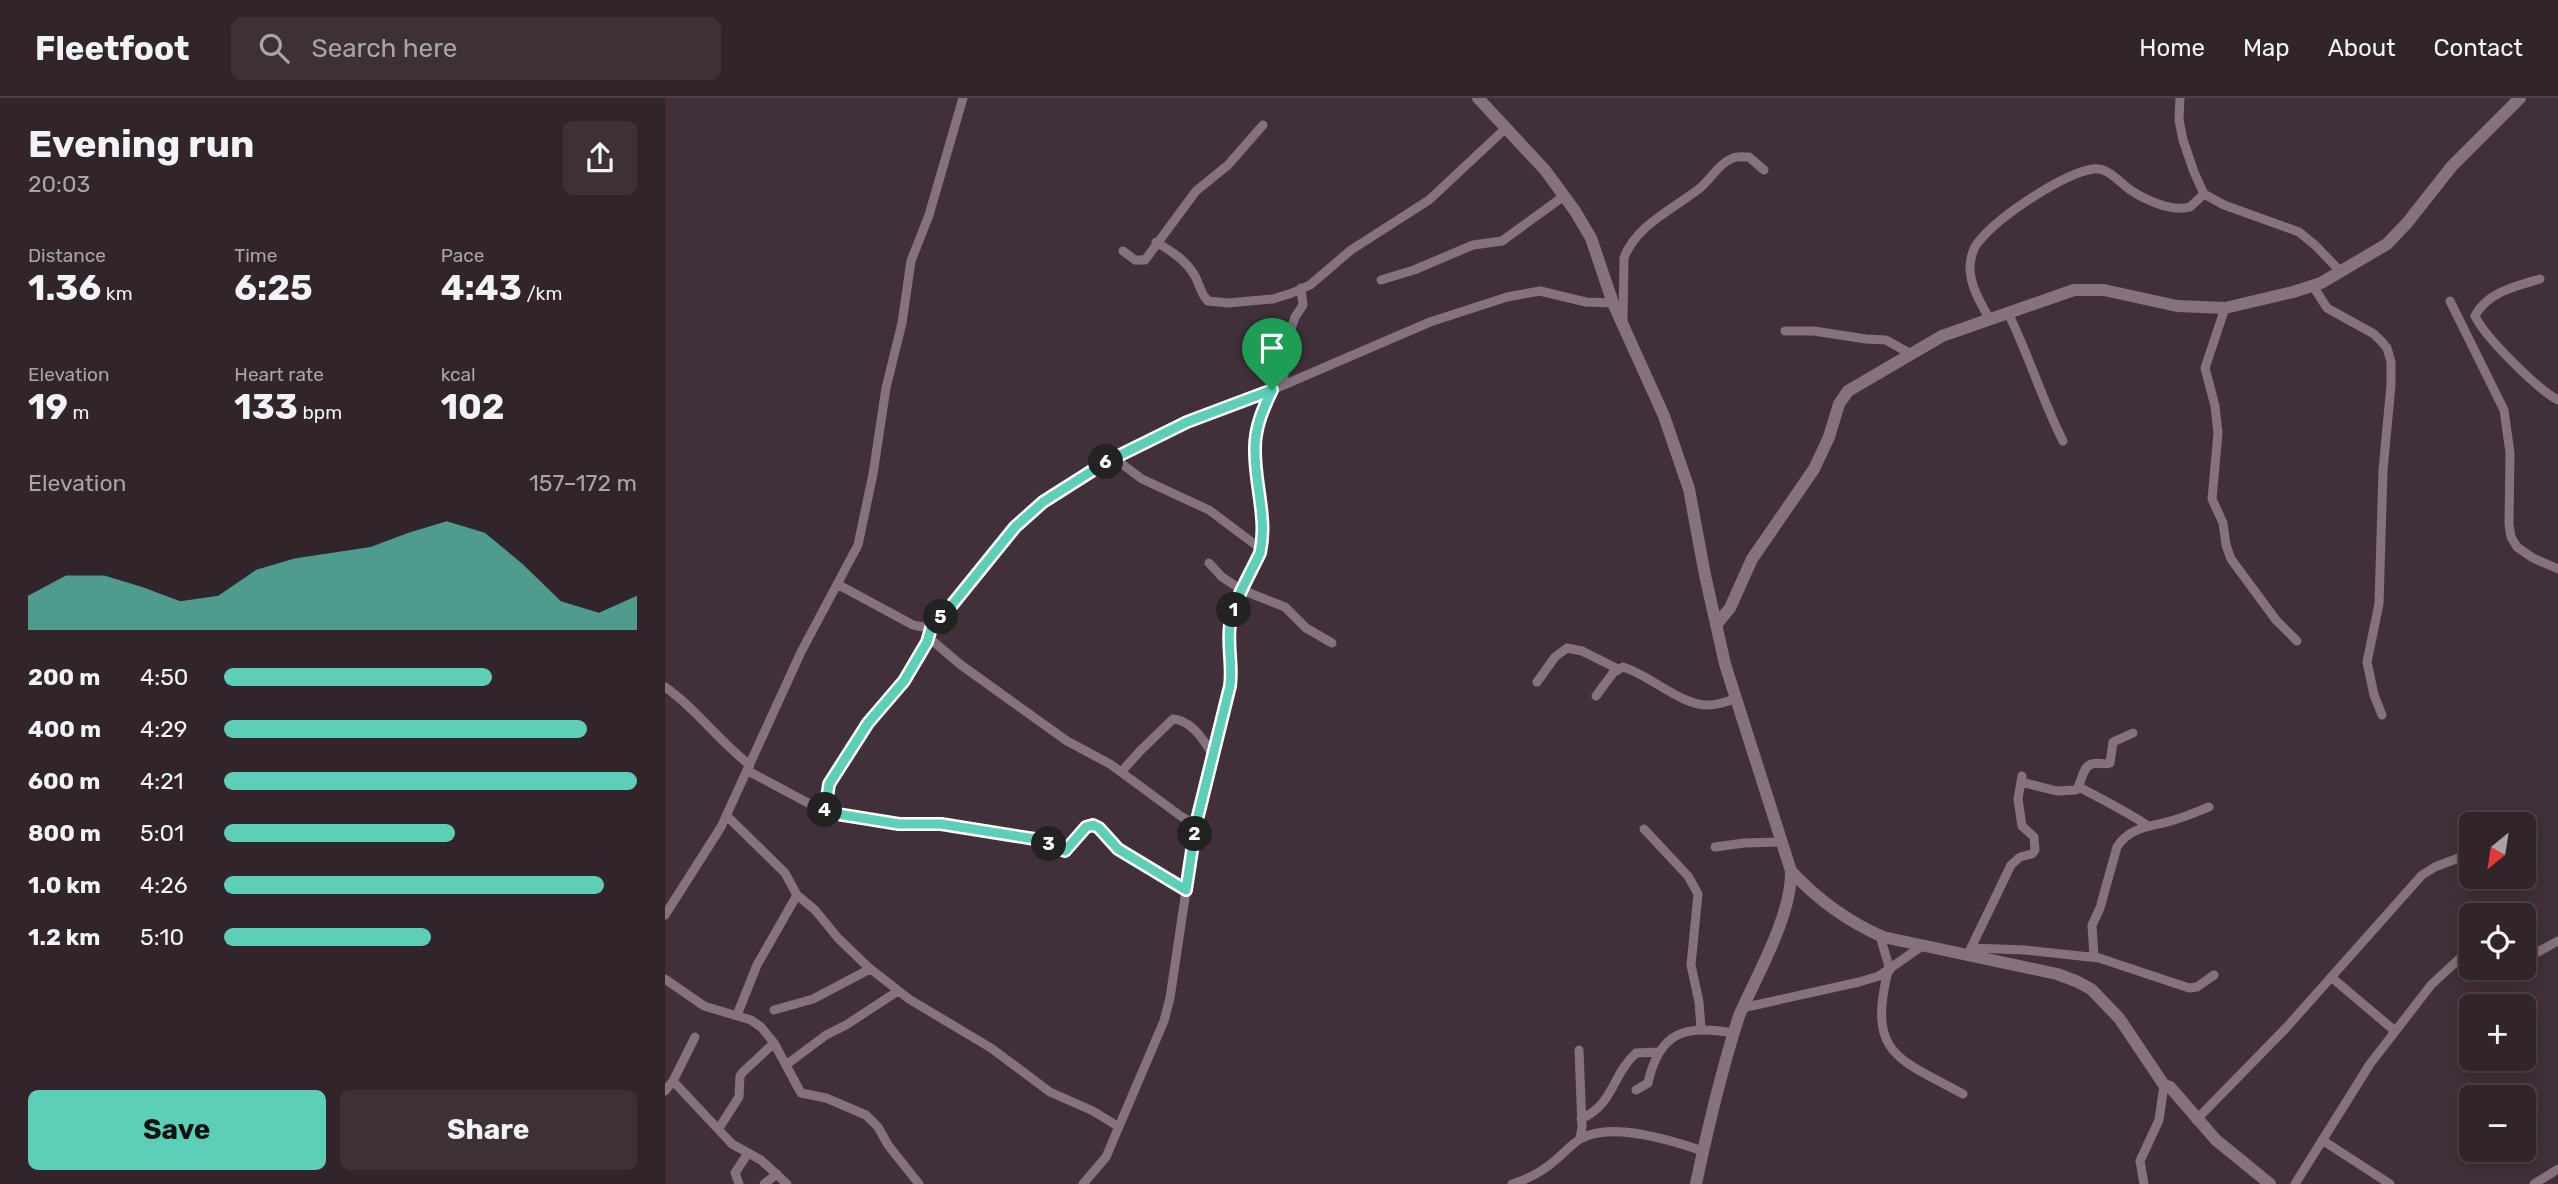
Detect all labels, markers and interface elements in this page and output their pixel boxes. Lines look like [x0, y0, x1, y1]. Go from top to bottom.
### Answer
search box [231, 17, 721, 80]
text: Fleetfoot [35, 29, 189, 68]
icon: search [255, 29, 293, 67]
text: Search here [311, 33, 457, 64]
text: Home [2139, 34, 2205, 62]
text: Map [2243, 34, 2290, 62]
text: About [2328, 34, 2396, 62]
text: Contact [2434, 34, 2523, 62]
text: Evening run [28, 121, 254, 167]
button: share [563, 121, 637, 195]
text: 20:03 [28, 170, 90, 198]
text: Distance [28, 244, 106, 267]
text: Time [234, 244, 277, 267]
text: Pace [441, 244, 484, 267]
text: 1.36 [28, 267, 101, 309]
text: 6:25 [234, 267, 313, 309]
text: 4:43 [441, 267, 522, 309]
text: km [101, 282, 133, 305]
text: /km [522, 282, 562, 305]
pin [1242, 318, 1302, 390]
icon: arrive [1253, 329, 1291, 367]
text: Elevation [28, 363, 109, 386]
text: Heart rate [234, 363, 324, 386]
text: kcal [441, 363, 476, 386]
text: 19 [28, 386, 68, 428]
text: 133 [234, 386, 298, 428]
text: 102 [441, 386, 505, 428]
text: m [68, 401, 89, 424]
text: bpm [298, 401, 342, 424]
pin: 6 [1089, 444, 1123, 480]
text: 6 [1099, 450, 1112, 473]
text: Elevation [28, 469, 127, 497]
text: 157–172 m [529, 469, 637, 497]
pin: 1 [1217, 592, 1251, 628]
text: 1 [1229, 598, 1238, 621]
pin: 5 [923, 600, 959, 634]
text: 5 [934, 605, 947, 628]
text: 200 m [28, 663, 100, 691]
text: 4:50 [140, 663, 188, 691]
text: 400 m [28, 715, 101, 743]
text: 4:29 [140, 715, 187, 743]
text: 600 m [28, 767, 100, 795]
text: 4:21 [140, 767, 184, 795]
pin: 4 [807, 792, 843, 828]
text: 4 [818, 798, 831, 821]
north arrow [2459, 812, 2536, 889]
map controls [2459, 812, 2536, 1162]
pin: 2 [1177, 816, 1213, 852]
text: 800 m [28, 819, 101, 847]
text: 5:01 [140, 819, 184, 847]
text: 2 [1188, 822, 1201, 845]
pin: 3 [1031, 826, 1067, 862]
text: 3 [1042, 832, 1055, 855]
text: 1.0 km [28, 871, 101, 899]
text: 4:26 [140, 871, 188, 899]
button: locate [2459, 903, 2536, 980]
text: 1.2 km [28, 923, 100, 951]
text: 5:10 [140, 923, 184, 951]
button: + [2459, 994, 2536, 1071]
button: − [2459, 1085, 2536, 1162]
button: Save [28, 1090, 326, 1170]
button: Share [340, 1090, 637, 1170]

